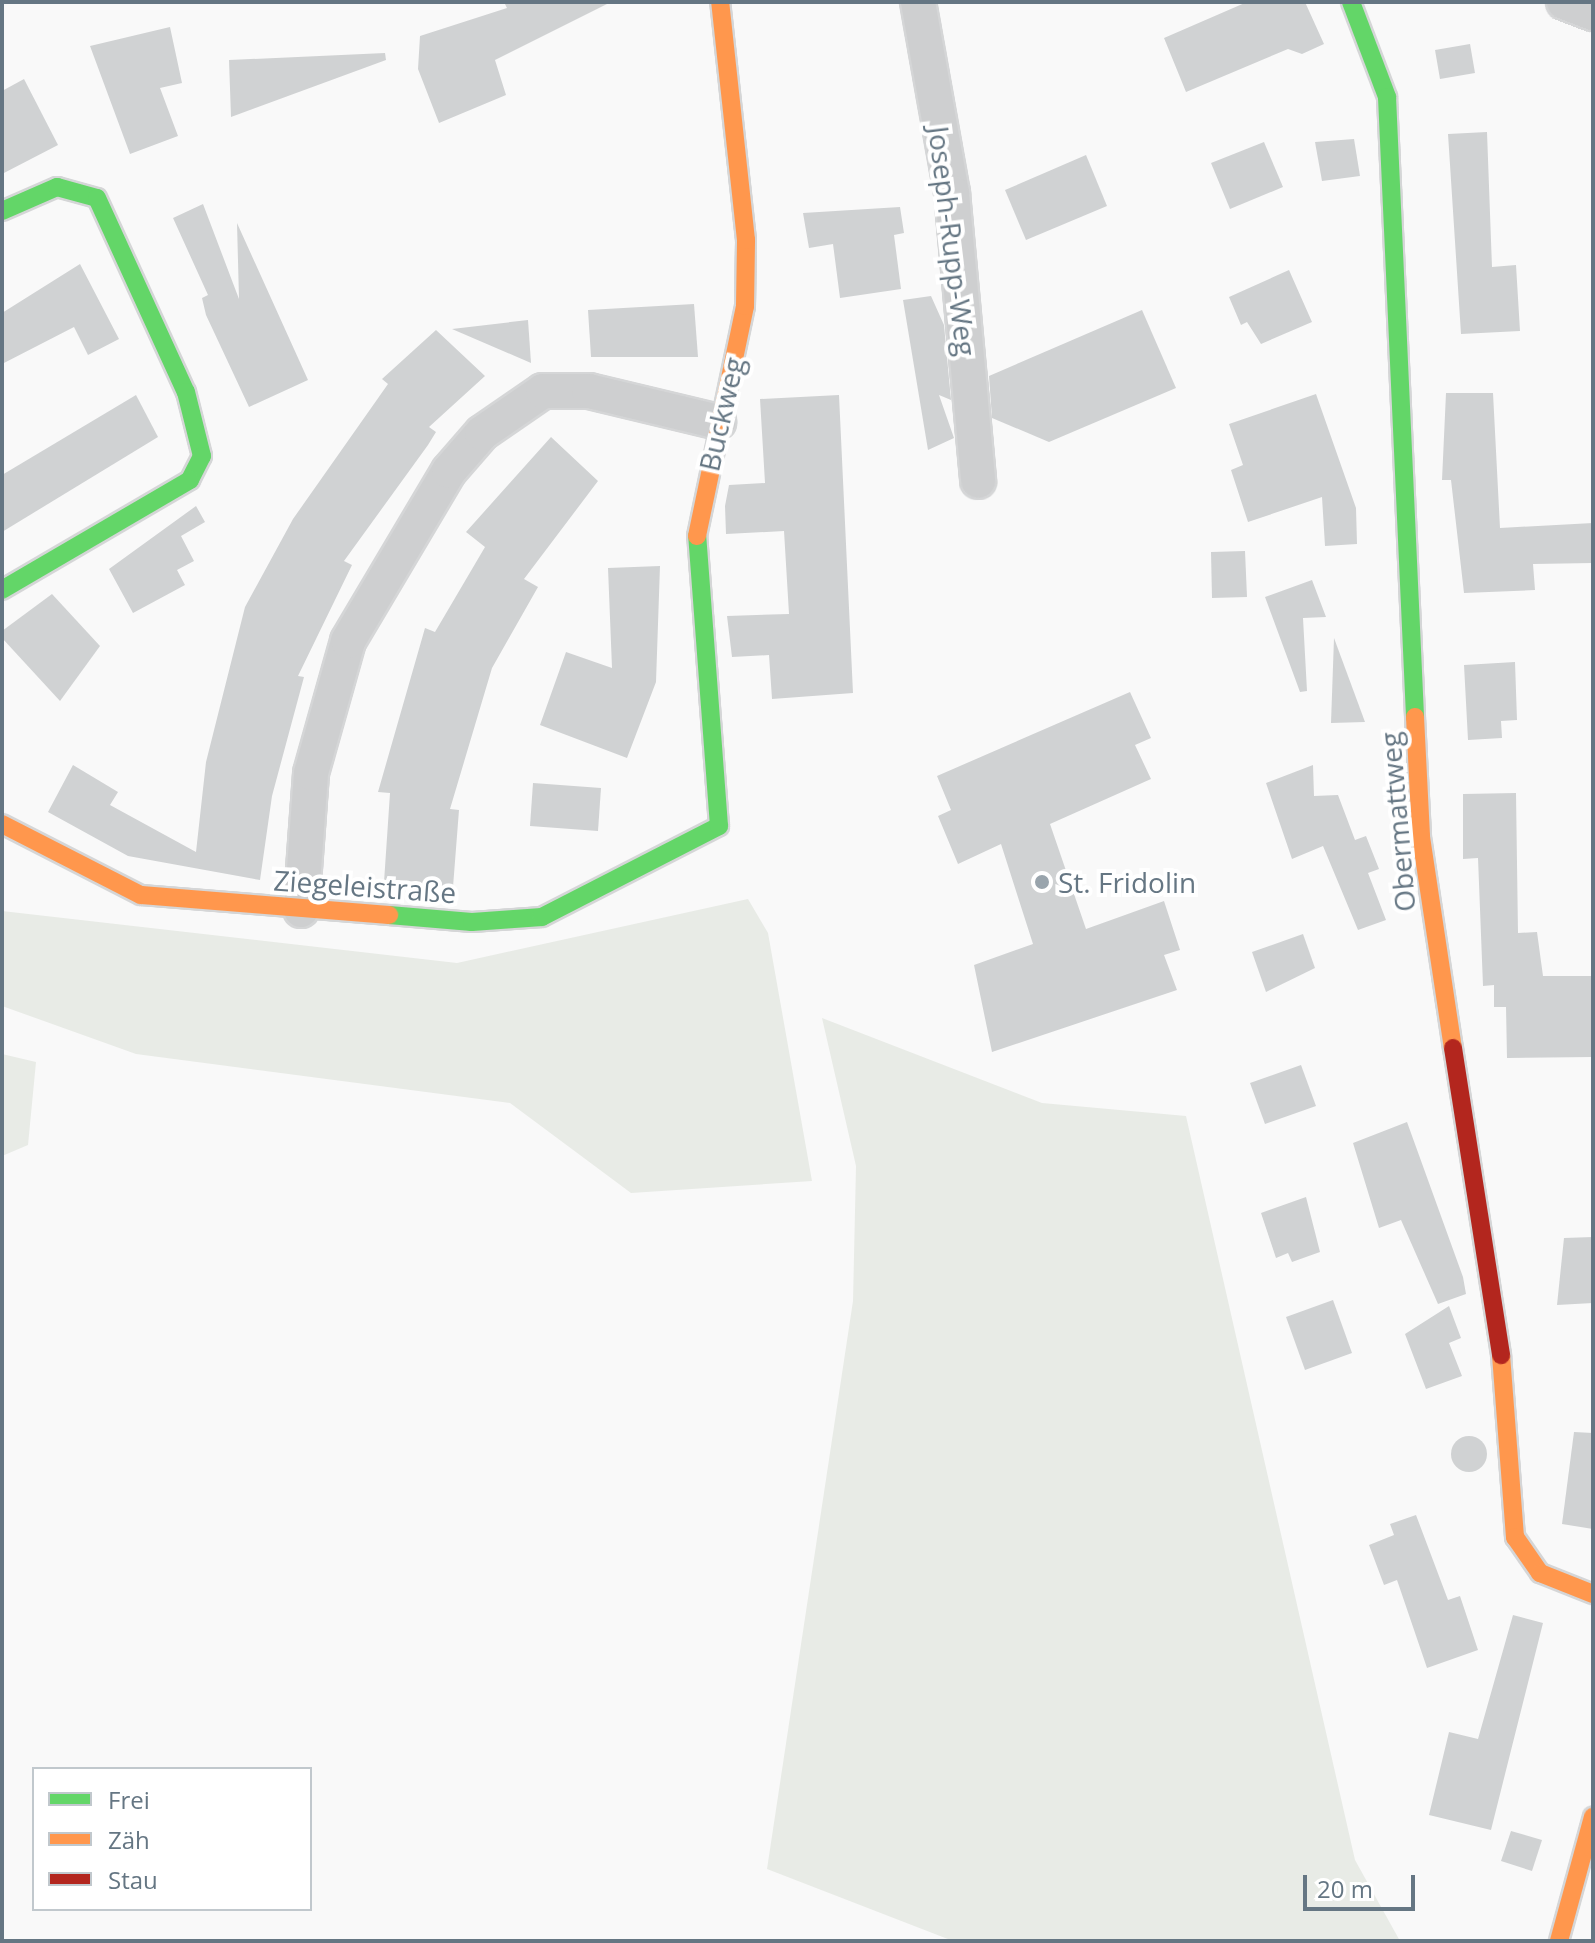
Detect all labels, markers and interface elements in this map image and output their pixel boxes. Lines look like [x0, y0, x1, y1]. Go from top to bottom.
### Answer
street label: Joseph-Rupp-Weg [922, 124, 984, 358]
street label: Buckweg [692, 354, 750, 474]
street label: Obermattweg [1372, 731, 1422, 913]
street label: Ziegeleistraße [273, 863, 457, 909]
place label: St. Fridolin [1058, 865, 1196, 899]
marker: St. Fridolin [1033, 873, 1051, 891]
legend [32, 1767, 312, 1911]
text: Frei [108, 1783, 150, 1816]
text: Zäh [108, 1823, 150, 1856]
scale bar [1307, 1859, 1419, 1909]
text: Stau [108, 1863, 158, 1896]
text: 20 m [1317, 1872, 1373, 1905]

